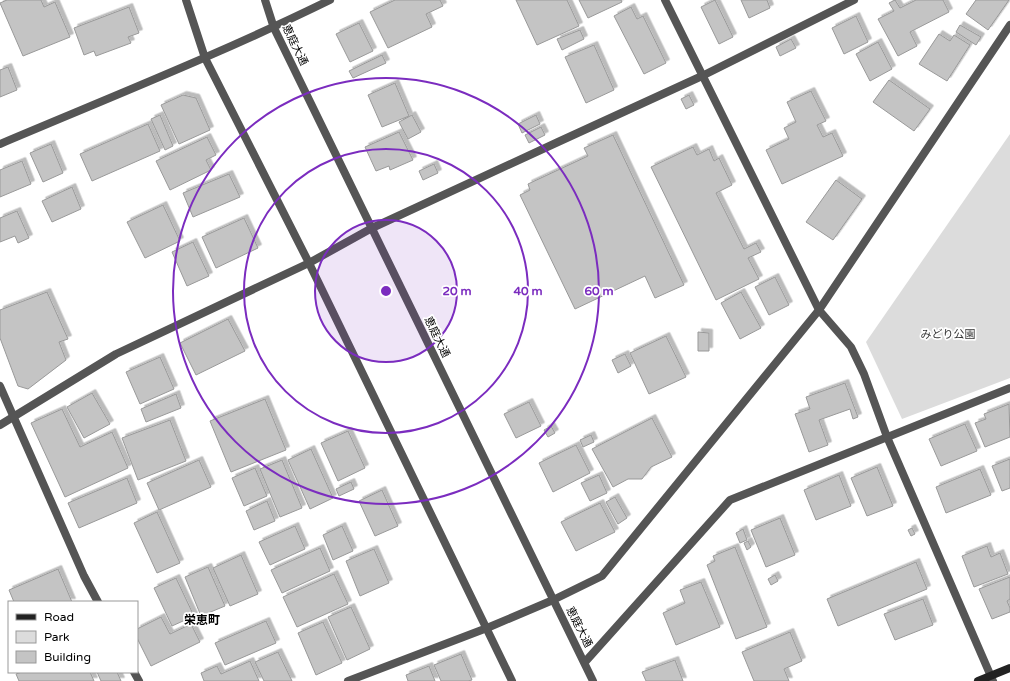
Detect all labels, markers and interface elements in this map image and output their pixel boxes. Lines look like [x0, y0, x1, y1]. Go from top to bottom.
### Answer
street label: 恵庭大通 [280, 22, 310, 68]
centre of rings [379, 284, 393, 298]
text: 20 m [442, 284, 472, 298]
text: 40 m [513, 284, 543, 298]
text: 60 m [584, 284, 614, 298]
street label: 恵庭大通 [422, 314, 452, 360]
park label: みどり公園 [921, 328, 976, 341]
legend [8, 601, 138, 673]
street label: 恵庭大通 [563, 604, 595, 650]
text: Road [44, 610, 74, 624]
district label: 栄恵町 [184, 613, 220, 627]
text: Park [44, 630, 70, 644]
text: Building [44, 650, 91, 664]

